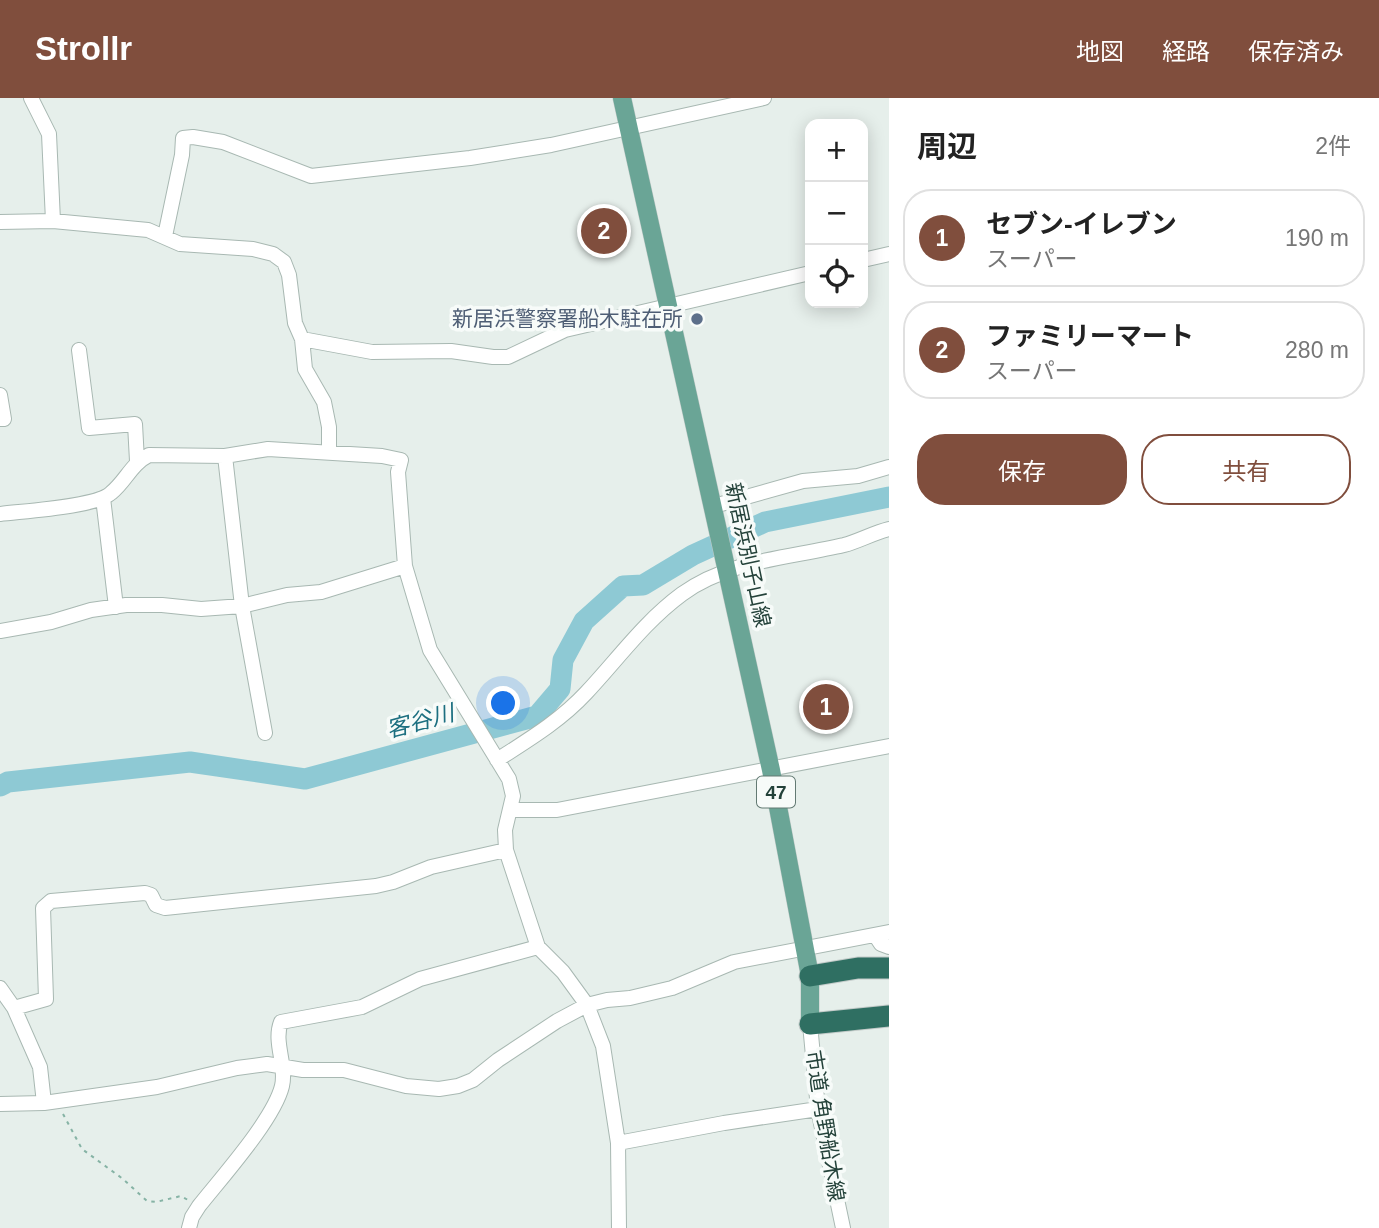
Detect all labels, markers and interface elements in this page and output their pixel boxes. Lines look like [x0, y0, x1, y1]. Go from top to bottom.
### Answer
text: Strollr [35, 30, 132, 67]
text: 地図 [1076, 38, 1124, 65]
text: 経路 [1162, 38, 1210, 65]
text: 保存済み [1248, 38, 1344, 65]
map controls [805, 119, 868, 308]
button: + [805, 119, 868, 182]
text: 周辺 [917, 130, 977, 163]
text: 2件 [1315, 133, 1351, 159]
button: − [805, 182, 868, 245]
pin: 2 [581, 205, 627, 257]
text: セブン-イレブン [986, 209, 1177, 239]
text: 1 [936, 225, 948, 251]
text: 190 m [1285, 225, 1349, 251]
button: locate [805, 245, 868, 308]
text: スーパー [986, 246, 1078, 272]
place label: 新居浜警察署船木駐在所 [452, 307, 683, 330]
marker: 新居浜警察署船木駐在所 [689, 311, 705, 327]
text: ファミリーマート [986, 321, 1194, 351]
text: 2 [936, 337, 948, 363]
text: 280 m [1285, 337, 1349, 363]
text: スーパー [986, 358, 1078, 384]
button: 保存 [917, 434, 1127, 505]
button: 共有 [1141, 434, 1351, 505]
street label: 新居浜別子山線 [722, 481, 775, 629]
pin: 1 [803, 681, 849, 733]
your location [486, 686, 520, 720]
water label: 客谷川 [383, 699, 460, 742]
road number: 47 [757, 776, 795, 807]
street label: 市道 角野船木線 [802, 1049, 849, 1203]

